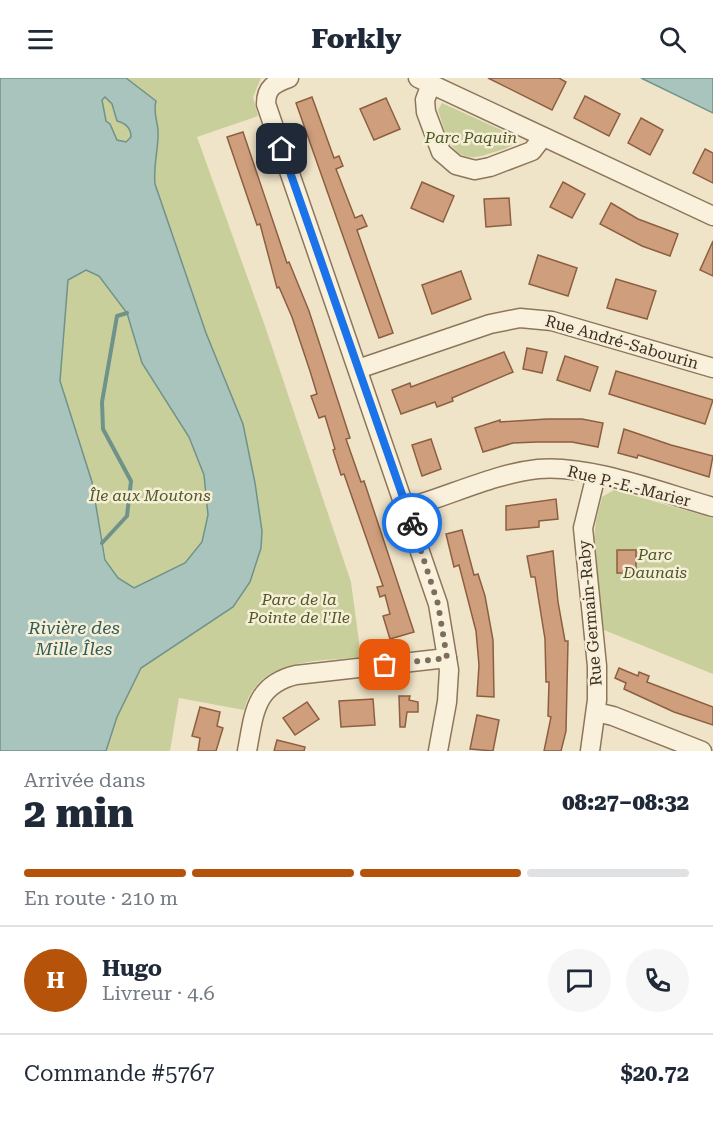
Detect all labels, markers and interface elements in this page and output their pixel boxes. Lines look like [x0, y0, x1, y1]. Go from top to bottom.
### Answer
icon: menu [24, 23, 57, 56]
text: Forkly [311, 23, 402, 55]
icon: search [656, 23, 689, 56]
pin [256, 123, 307, 174]
park label: Parc Paquin [424, 128, 517, 147]
icon: home [265, 132, 298, 165]
street label: Rue André-Sabourin [543, 311, 701, 373]
street label: Rue P.-E.-Marier [565, 462, 693, 511]
park label: Île aux Moutons [88, 486, 211, 505]
courier [382, 493, 442, 553]
icon: bike [396, 507, 429, 540]
street label: Rue Germain-Raby [574, 539, 606, 687]
park label: Parc Daunais [622, 545, 687, 582]
park label: Parc de la Pointe de l'Ile [247, 590, 350, 627]
water label: Rivière des Mille Îles [27, 617, 120, 659]
pin [359, 639, 410, 690]
icon: bag [368, 648, 401, 681]
text: Arrivée dans [24, 768, 145, 792]
text: 08:27–08:32 [562, 790, 689, 815]
text: 2 min [24, 791, 134, 837]
text: En route · 210 m [24, 886, 178, 910]
button: chat [548, 949, 611, 1012]
button: phone [626, 949, 689, 1012]
text: Hugo [102, 956, 162, 981]
text: H [46, 968, 65, 993]
text: Livreur · 4.6 [102, 981, 215, 1005]
text: Commande #5767 [24, 1061, 214, 1086]
text: $20.72 [620, 1061, 689, 1086]

